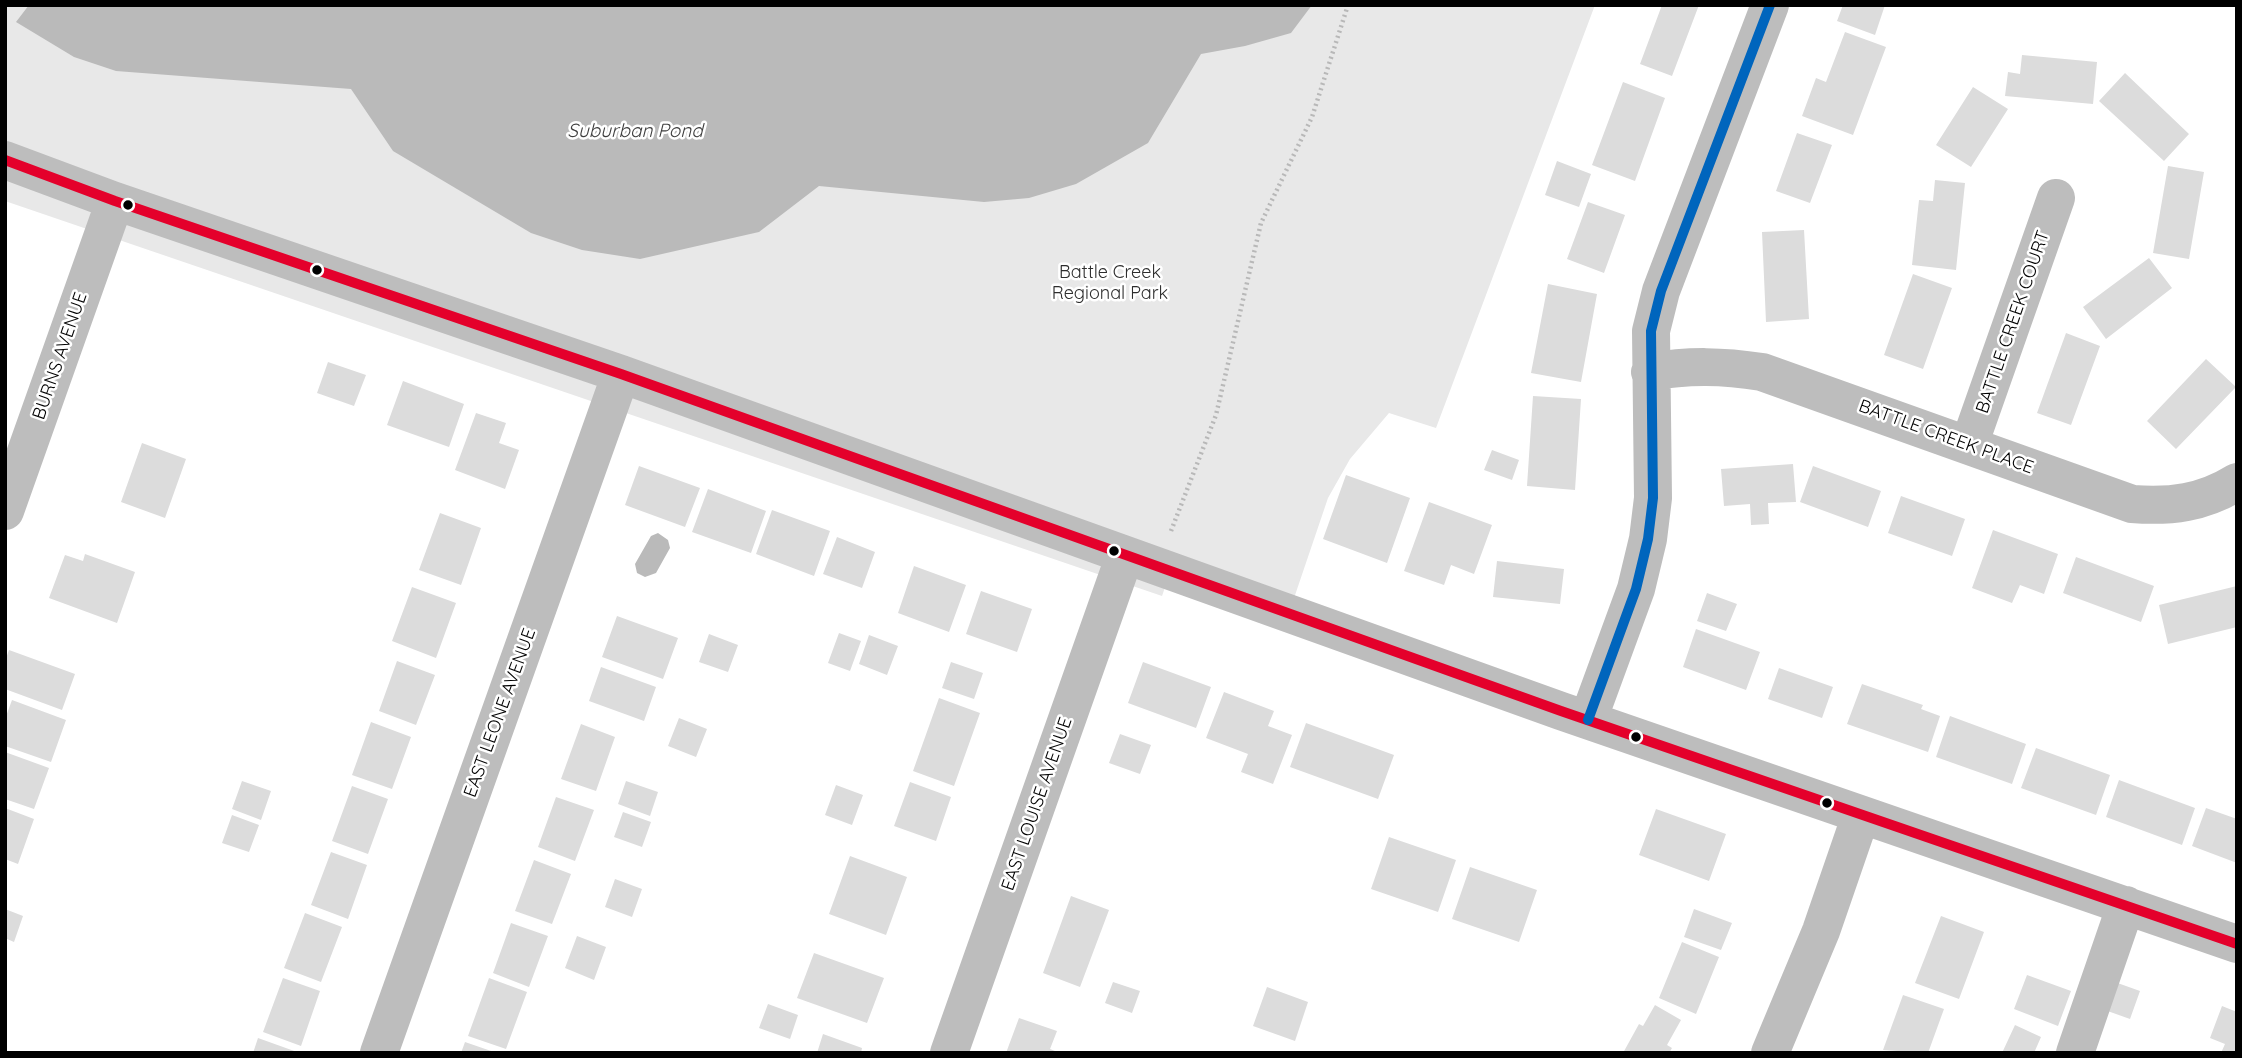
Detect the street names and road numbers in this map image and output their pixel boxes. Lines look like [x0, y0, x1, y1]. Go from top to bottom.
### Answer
street label: BATTLE CREEK COURT [1972, 228, 2054, 416]
street label: BURNS AVENUE [28, 290, 92, 422]
street label: BATTLE CREEK PLACE [1856, 395, 2036, 479]
street label: EAST LEONE AVENUE [459, 626, 541, 800]
street label: EAST LOUISE AVENUE [997, 714, 1077, 894]

